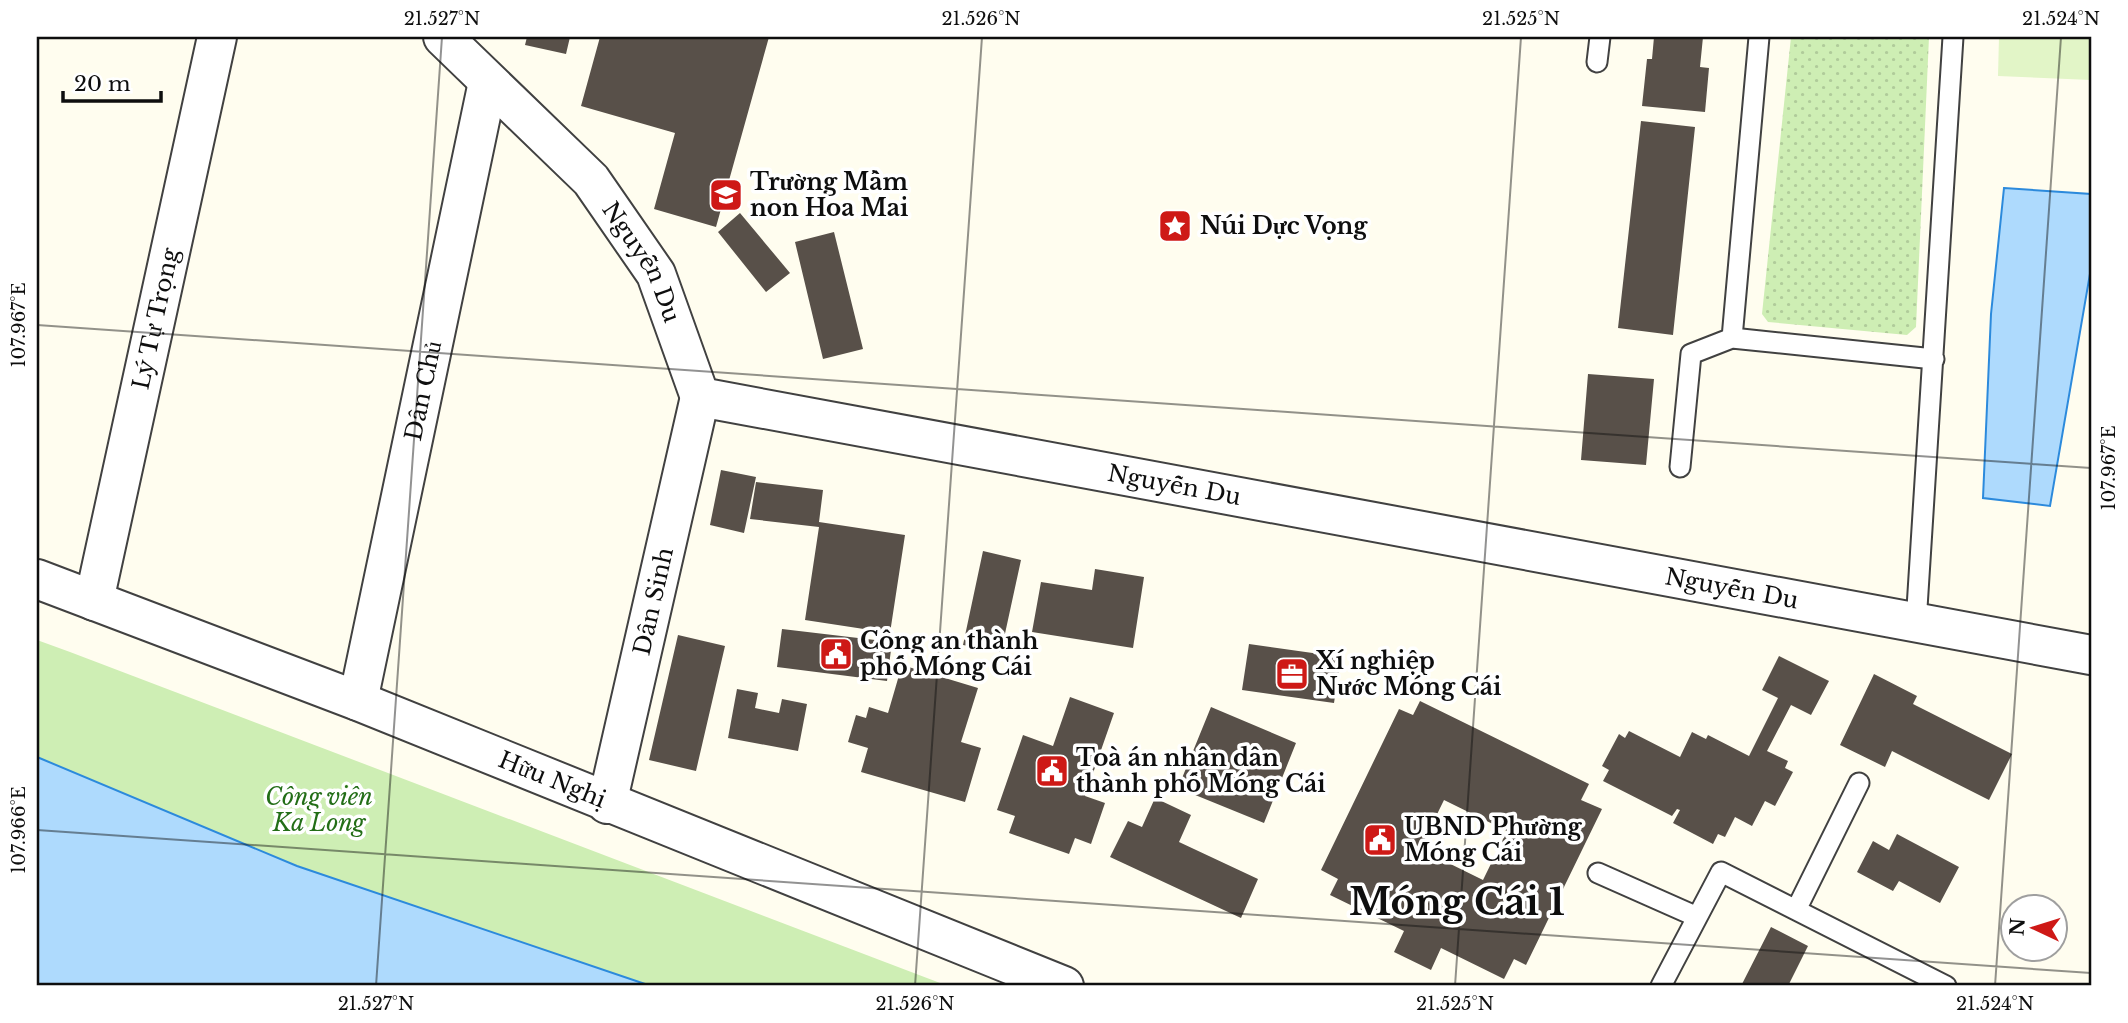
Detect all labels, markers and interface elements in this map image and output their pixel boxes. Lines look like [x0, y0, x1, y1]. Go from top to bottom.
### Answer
text: 21.527°N [404, 8, 480, 30]
text: 21.526°N [941, 8, 1021, 30]
text: 21.525°N [1482, 8, 1560, 30]
text: 21.524°N [2022, 8, 2100, 30]
scale bar [63, 60, 161, 104]
text: 20 m [74, 71, 131, 97]
place label: Trường Mầm non Hoa Mai [750, 168, 908, 222]
school or university icon: Trường Mầm non Hoa Mai [707, 176, 745, 214]
street label: Nguyễn Du [596, 197, 686, 326]
place icon: Núi Dực Vọng [1156, 207, 1194, 245]
place label: Núi Dực Vọng [1200, 212, 1368, 240]
street label: Lý Tự Trọng [127, 245, 185, 392]
text: 107.967°E [8, 282, 30, 368]
street label: Dân Chủ [399, 338, 447, 443]
text: 107.967°E [2098, 425, 2120, 511]
street label: Nguyễn Du [1105, 459, 1243, 511]
street label: Dân Sinh [627, 544, 679, 658]
street label: Nguyễn Du [1663, 562, 1801, 614]
place label: Công an thành phố Móng Cái [860, 627, 1039, 681]
public building icon: Công an thành phố Móng Cái [817, 635, 855, 673]
place label: Xí nghiệp Nước Móng Cái [1315, 647, 1501, 701]
office icon: Xí nghiệp Nước Móng Cái [1273, 655, 1311, 693]
place label: Toà án nhân dân thành phố Móng Cái [1076, 744, 1325, 798]
street label: Hữu Nghị [495, 745, 610, 814]
public building icon: Toà án nhân dân thành phố Móng Cái [1033, 752, 1071, 790]
park label: Công viên Ka Long [265, 783, 373, 837]
text: 107.966°E [8, 786, 30, 874]
place label: UBND Phường Móng Cái [1404, 813, 1583, 867]
public building icon: UBND Phường Móng Cái [1361, 821, 1399, 859]
district label: Móng Cái 1 [1349, 879, 1565, 925]
north arrow [1998, 894, 2068, 964]
text: N [2005, 917, 2030, 937]
text: 21.527°N [338, 993, 414, 1015]
text: 21.526°N [875, 993, 955, 1015]
text: 21.525°N [1416, 993, 1494, 1015]
text: 21.524°N [1956, 993, 2034, 1015]

